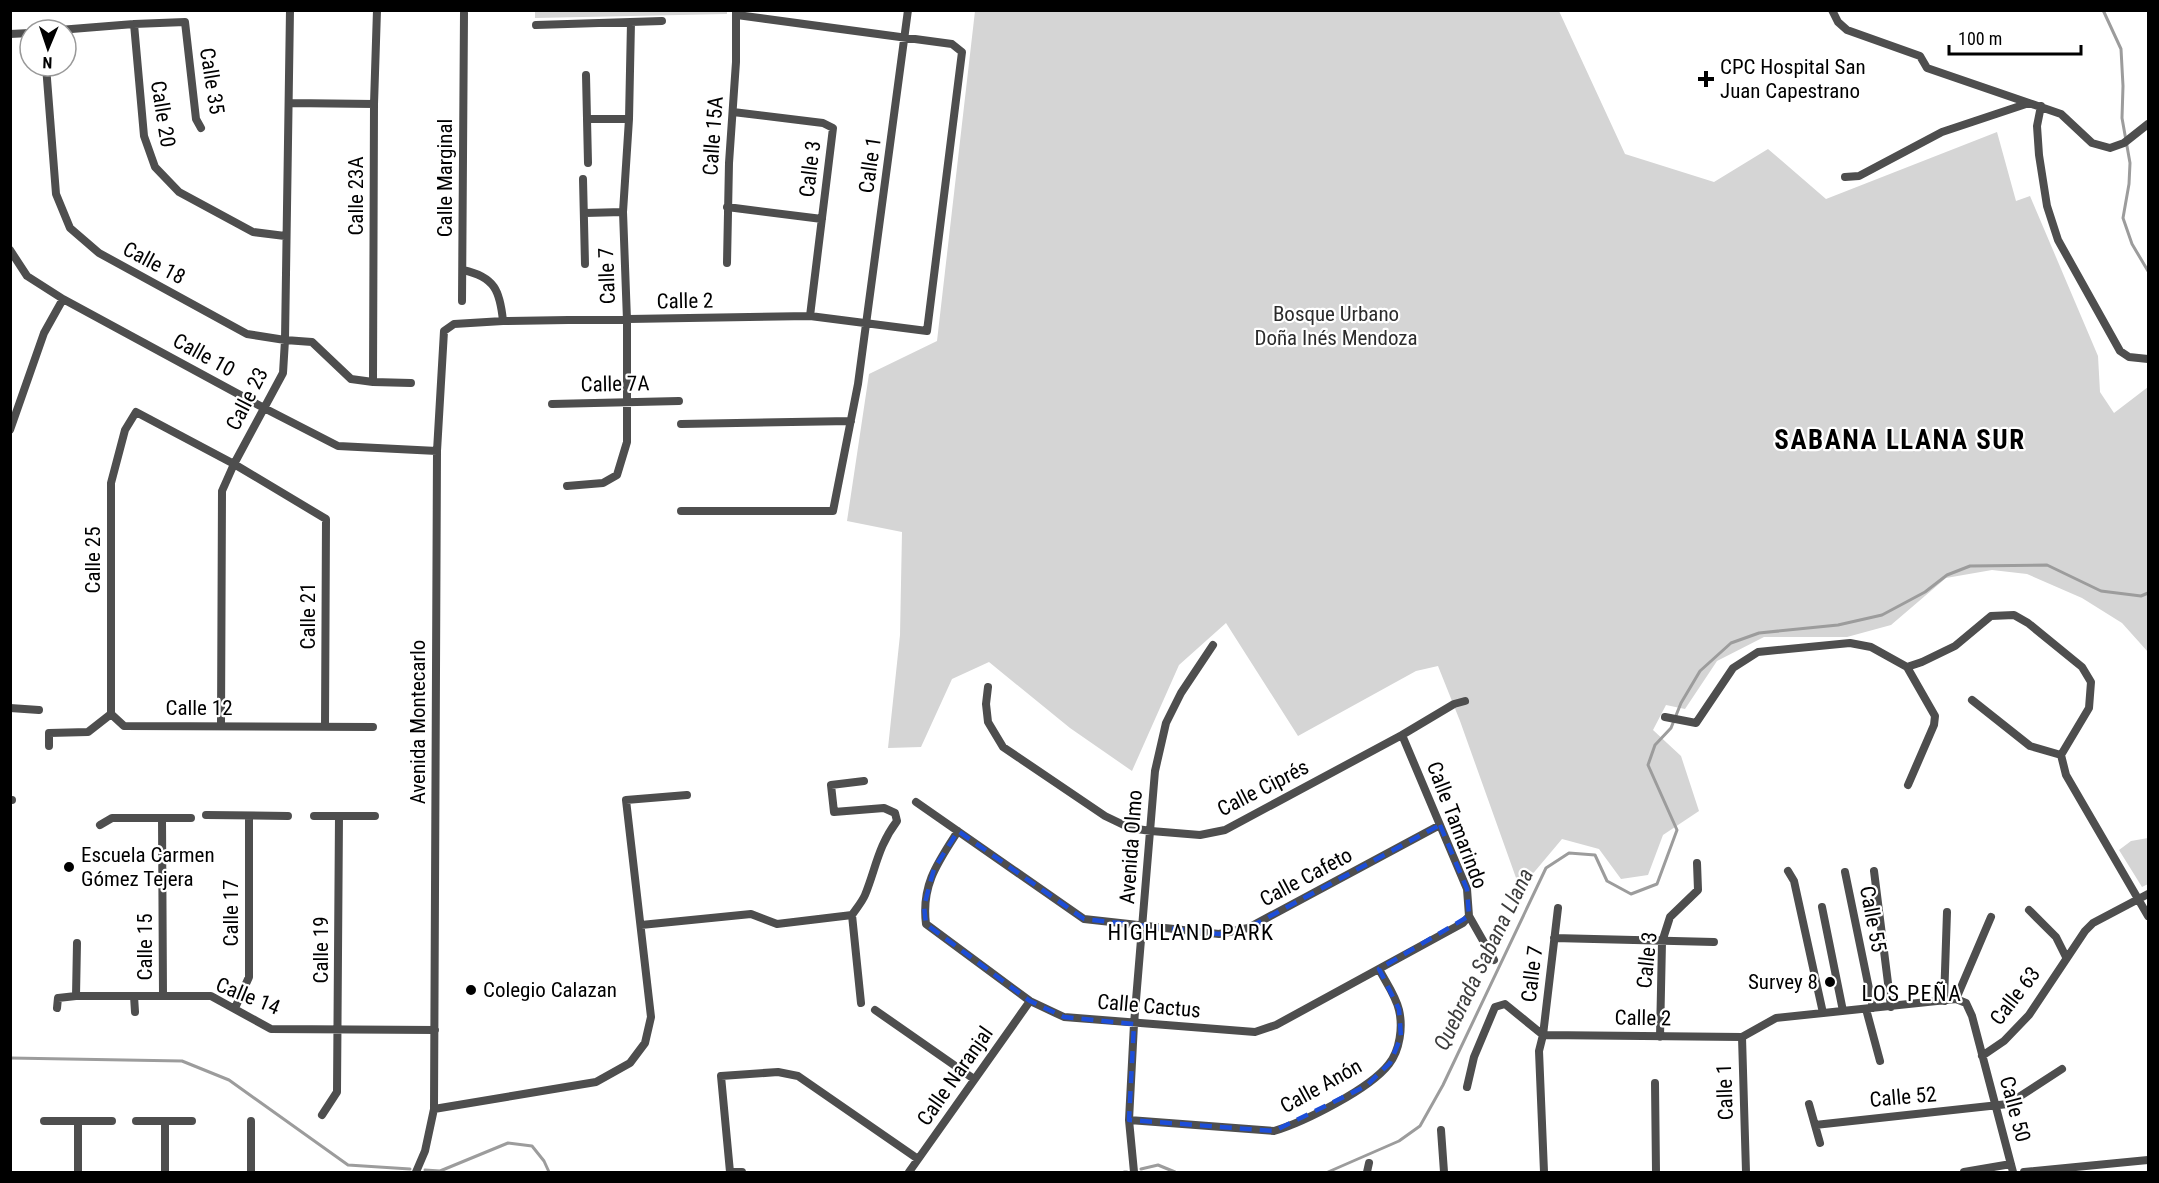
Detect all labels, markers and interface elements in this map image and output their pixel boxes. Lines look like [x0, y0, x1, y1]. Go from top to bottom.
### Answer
north arrow [18, 18, 78, 78]
scale bar [1949, 18, 2081, 56]
text: 100 m [1958, 28, 2002, 49]
street label: Calle 35 [195, 46, 229, 116]
text: N [42, 53, 53, 72]
place label: CPC Hospital San Juan Capestrano [1720, 55, 1866, 103]
marker: CPC Hospital San Juan Capestrano [1697, 70, 1715, 88]
street label: Calle 20 [146, 79, 180, 149]
street label: Calle 15A [698, 96, 728, 176]
street label: Calle Marginal [433, 119, 457, 237]
street label: Calle 1 [854, 135, 886, 195]
street label: Calle 3 [795, 139, 825, 199]
street label: Calle 23A [344, 156, 368, 236]
street label: Calle 18 [119, 237, 189, 289]
street label: Calle 7 [594, 247, 620, 305]
street label: Calle 2 [656, 289, 714, 313]
park label: Bosque Urbano Doña Inés Mendoza [1254, 302, 1418, 350]
street label: Calle 10 [169, 328, 239, 382]
street label: Calle 23 [221, 364, 273, 434]
street label: Calle 7A [580, 371, 650, 397]
district label: SABANA LLANA SUR [1774, 424, 2026, 456]
street label: Calle 25 [81, 527, 105, 594]
street label: Calle 21 [296, 583, 320, 650]
street label: Avenida Montecarlo [406, 640, 430, 804]
street label: Calle 12 [166, 696, 233, 720]
street label: Calle Ciprés [1213, 755, 1313, 821]
street label: Calle Tamarindo [1422, 758, 1492, 892]
street label: Avenida Olmo [1115, 789, 1147, 905]
place label: Escuela Carmen Gómez Tejera [81, 843, 215, 891]
street label: Calle Cafeto [1256, 843, 1356, 911]
marker: Escuela Carmen Gómez Tejera [62, 860, 76, 874]
water label: Quebrada Sabana Llana [1429, 864, 1538, 1054]
street label: Calle 17 [219, 880, 243, 947]
street label: Calle 55 [1855, 884, 1891, 954]
street label: Calle 15 [133, 914, 157, 981]
street label: Calle 19 [309, 917, 333, 984]
district label: HIGHLAND PARK [1108, 920, 1274, 945]
street label: Calle 3 [1632, 931, 1662, 989]
street label: Calle 7 [1517, 944, 1547, 1004]
street label: Calle 63 [1985, 962, 2045, 1030]
place label: Survey 8 [1748, 970, 1818, 994]
street label: Calle 14 [212, 972, 284, 1020]
marker: Survey 8 [1823, 975, 1837, 989]
place label: Colegio Calazan [483, 978, 617, 1002]
district label: LOS PEÑA [1861, 981, 1963, 1006]
marker: Colegio Calazan [464, 983, 478, 997]
street label: Calle Cactus [1096, 990, 1202, 1022]
street label: Calle 2 [1614, 1006, 1672, 1030]
street label: Calle Naranjal [912, 1022, 998, 1130]
street label: Calle Anón [1276, 1054, 1366, 1118]
street label: Calle 1 [1712, 1063, 1738, 1121]
street label: Calle 50 [1995, 1074, 2035, 1144]
street label: Calle 52 [1869, 1082, 1937, 1112]

